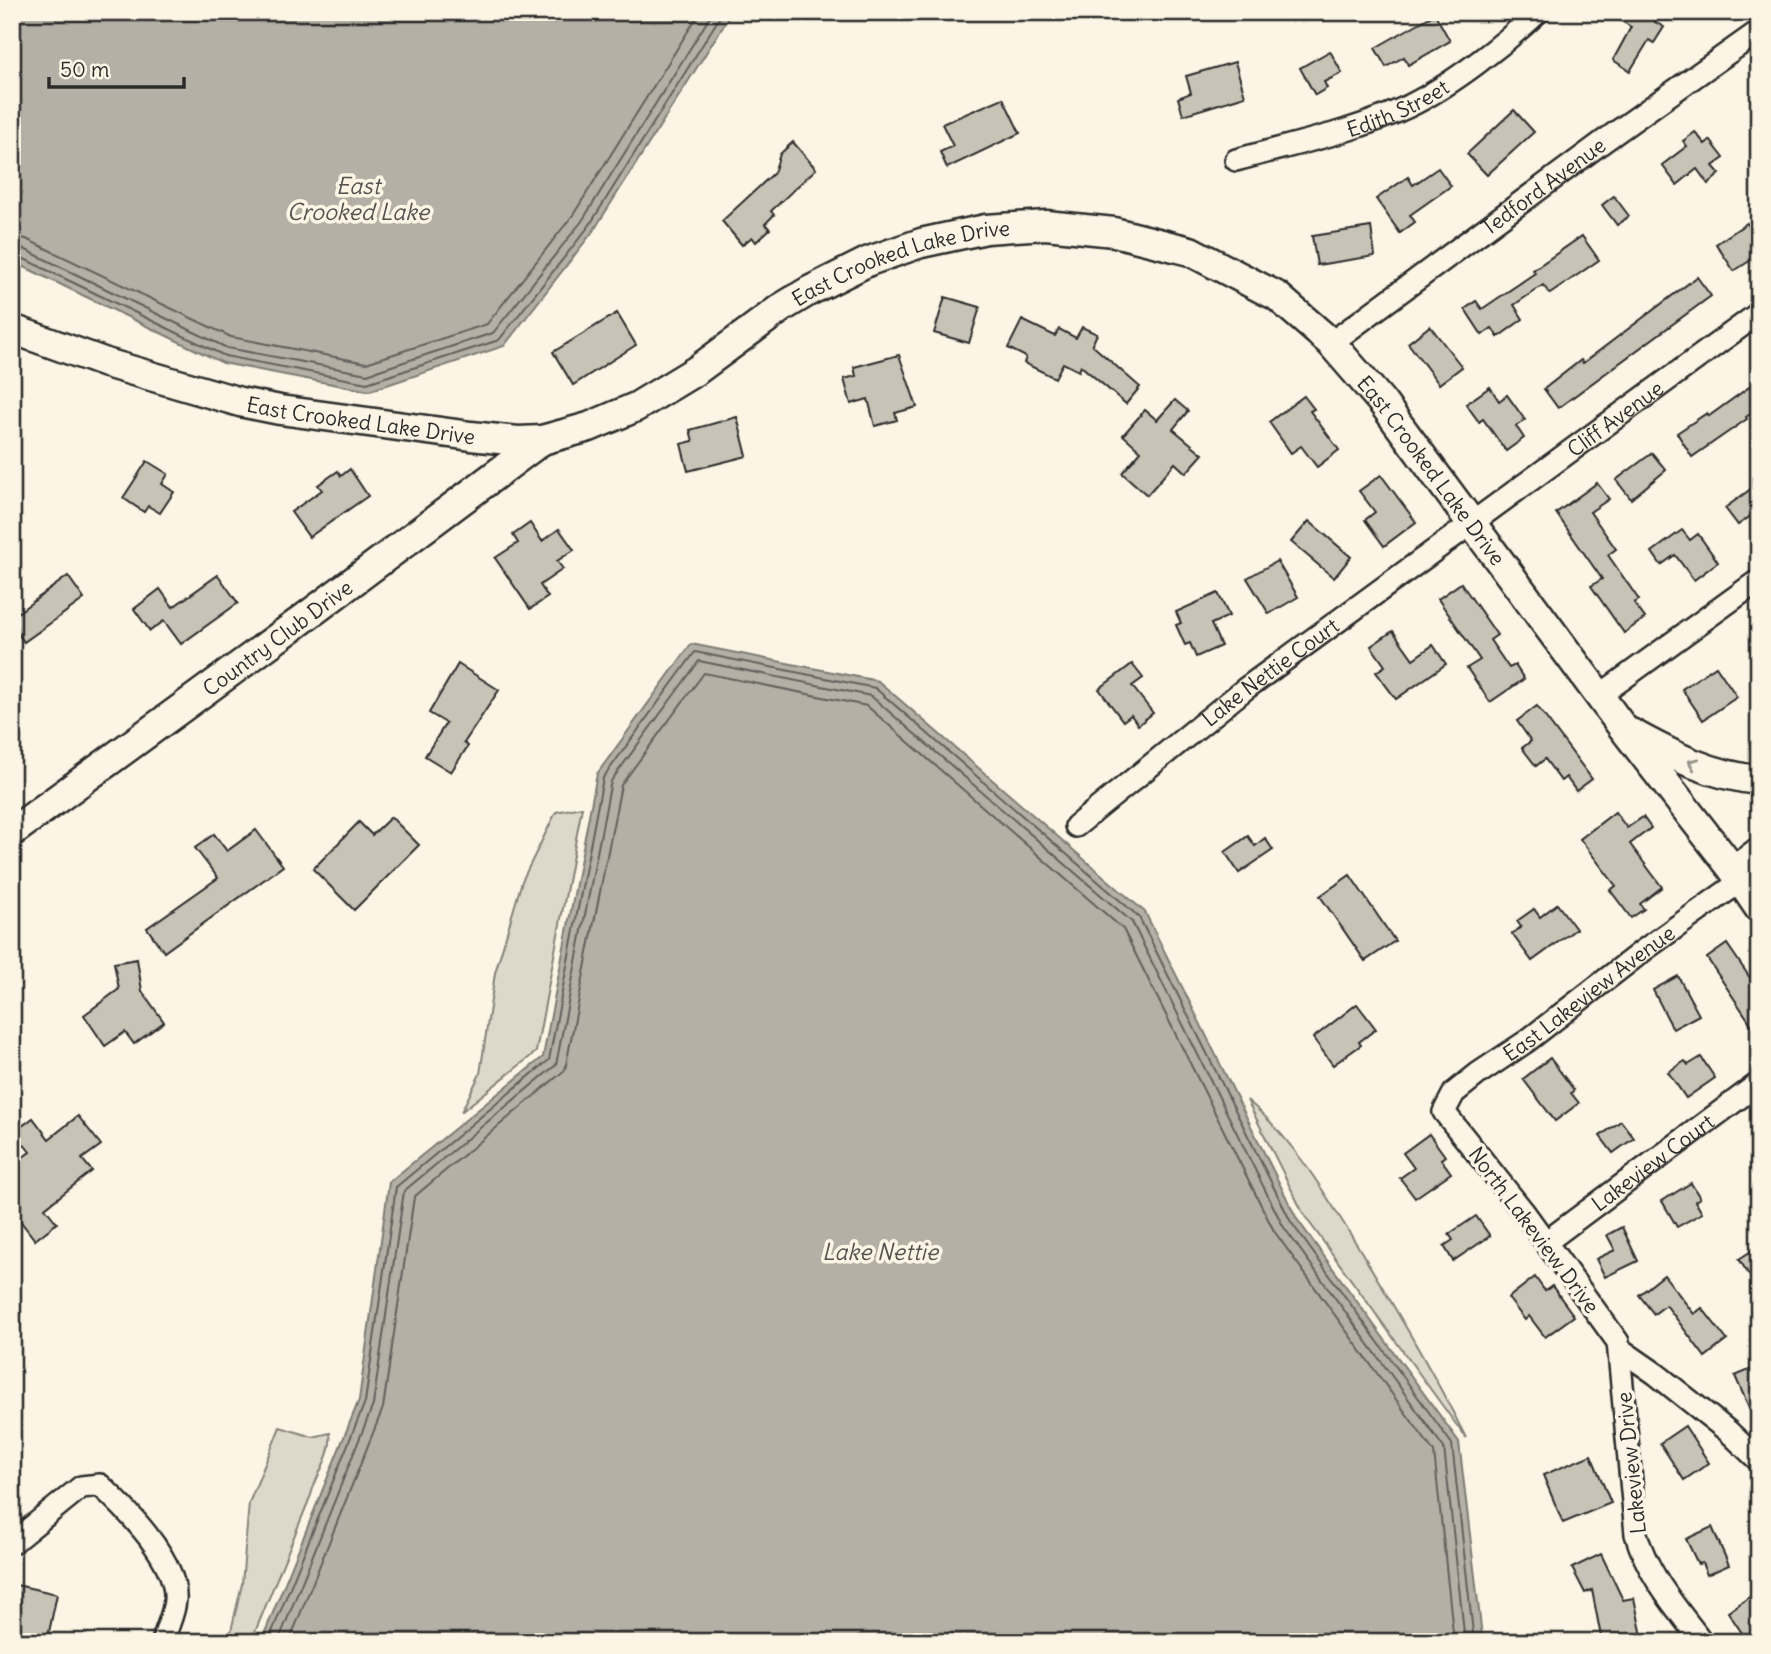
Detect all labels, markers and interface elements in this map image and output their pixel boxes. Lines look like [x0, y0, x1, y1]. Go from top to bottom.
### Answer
scale bar [49, 46, 184, 90]
text: 50 m [60, 56, 109, 83]
street label: Edith Street [1343, 73, 1454, 143]
street label: Tedford Avenue [1476, 131, 1611, 241]
water label: East Crooked Lake [287, 171, 431, 226]
street label: East Crooked Lake Drive [787, 214, 1011, 312]
street label: East Crooked Lake Drive [1352, 370, 1512, 571]
street label: Cliff Avenue [1562, 374, 1668, 462]
street label: East Crooked Lake Drive [244, 390, 477, 450]
street label: Country Club Drive [197, 573, 358, 702]
street label: Lake Nettie Court [1196, 612, 1344, 732]
one-way arrow [1688, 758, 1700, 772]
street label: East Lakeview Avenue [1498, 919, 1680, 1067]
street label: Lakeview Court [1586, 1108, 1719, 1217]
street label: North Lakeview Drive [1463, 1141, 1605, 1319]
water label: Lake Nettie [822, 1237, 940, 1266]
street label: Lakeview Drive [1610, 1391, 1652, 1535]

